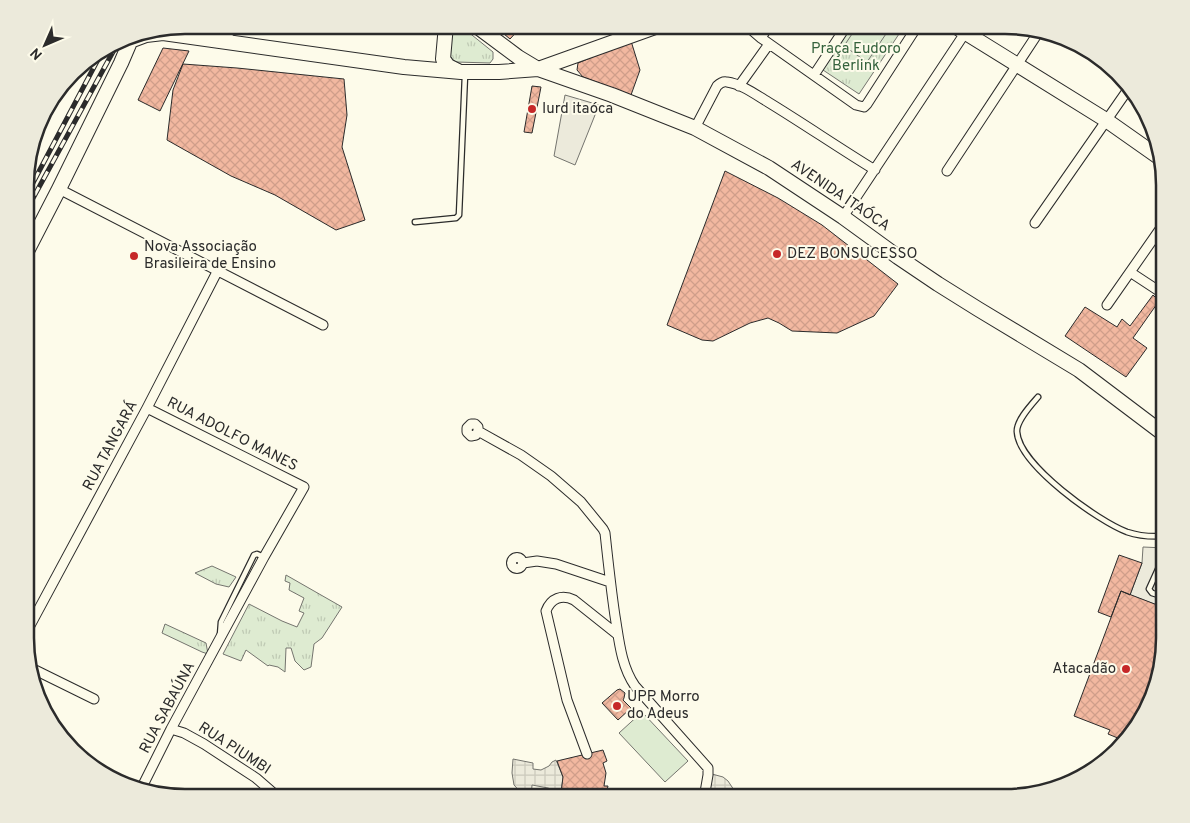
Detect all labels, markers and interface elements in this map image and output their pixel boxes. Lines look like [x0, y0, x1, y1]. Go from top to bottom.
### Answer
north arrow [20, 20, 70, 70]
park label: Praça Eudoro Berlink [811, 40, 901, 76]
text: N [27, 44, 46, 63]
place label: Iurd itaóca [542, 100, 613, 119]
marker: Iurd itaóca [526, 103, 538, 115]
street label: AVENIDA ITAÓCA [787, 154, 894, 236]
place label: Nova Associação Brasileira de Ensino [144, 238, 276, 274]
place label: DEZ BONSUCESSO [787, 245, 917, 264]
marker: DEZ BONSUCESSO [771, 248, 783, 260]
marker: Nova Associação Brasileira de Ensino [128, 250, 140, 262]
street label: RUA ADOLFO MANES [163, 394, 301, 476]
street label: RUA TANGARÁ [78, 397, 143, 494]
street label: RUA SABAÚNA [134, 658, 200, 757]
place label: Atacadão [1052, 660, 1116, 679]
marker: Atacadão [1120, 663, 1132, 675]
place label: UPP Morro do Adeus [627, 688, 700, 724]
marker: UPP Morro do Adeus [611, 700, 623, 712]
street label: RUA PIUMBI [194, 719, 274, 779]

